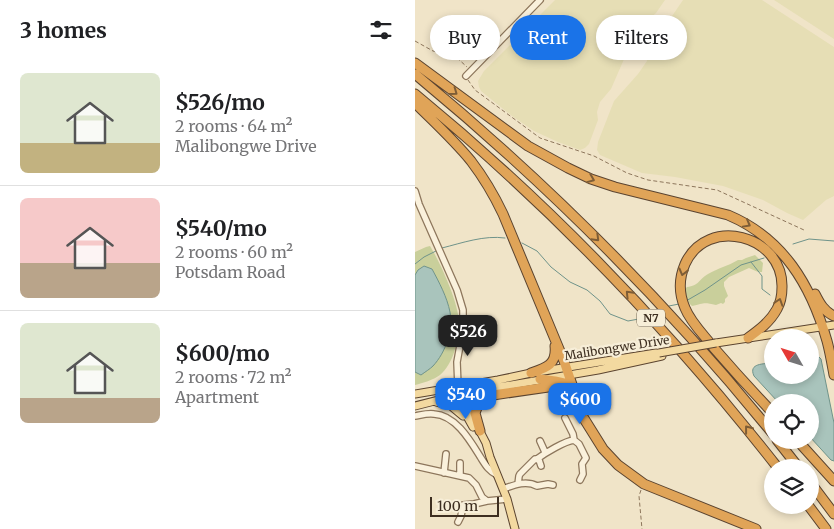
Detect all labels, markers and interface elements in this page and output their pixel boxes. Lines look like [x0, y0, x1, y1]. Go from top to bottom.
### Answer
chip: Buy [430, 15, 500, 60]
chip: Rent [510, 15, 586, 60]
chip: Filters [596, 15, 687, 60]
icon: filters [367, 16, 395, 44]
text: 3 homes [20, 17, 107, 44]
one-way arrow [448, 86, 458, 95]
text: $526/mo [175, 89, 265, 116]
icon: home [60, 93, 120, 153]
text: 2 rooms · 64 m² [175, 116, 293, 136]
text: Malibongwe Drive [175, 136, 317, 156]
one-way arrow [586, 172, 595, 183]
text: $540/mo [175, 215, 267, 242]
icon: home [60, 218, 120, 278]
one-way arrow [741, 218, 750, 228]
one-way arrow [590, 232, 599, 241]
text: 2 rooms · 60 m² [175, 242, 293, 262]
text: Potsdam Road [175, 262, 285, 282]
one-way arrow [678, 268, 689, 277]
one-way arrow [626, 291, 635, 300]
one-way arrow [773, 299, 783, 307]
road number: N7 [637, 310, 665, 326]
pin: $526 [438, 314, 498, 357]
text: $526 [449, 321, 487, 341]
north arrow [764, 329, 819, 384]
map controls [764, 329, 819, 514]
street label: Malibongwe Drive [563, 332, 671, 363]
text: $600/mo [175, 340, 269, 367]
icon: home [60, 343, 120, 403]
text: 2 rooms · 72 m² [175, 367, 291, 387]
pin: $540 [436, 378, 496, 420]
pin: $600 [550, 382, 610, 425]
text: $540 [446, 384, 486, 404]
text: Apartment [175, 387, 259, 407]
text: $600 [559, 389, 601, 409]
button: locate [764, 394, 819, 449]
one-way arrow [745, 425, 754, 435]
button: layers [764, 459, 819, 514]
scale bar [430, 494, 499, 517]
text: 100 m [437, 497, 478, 515]

